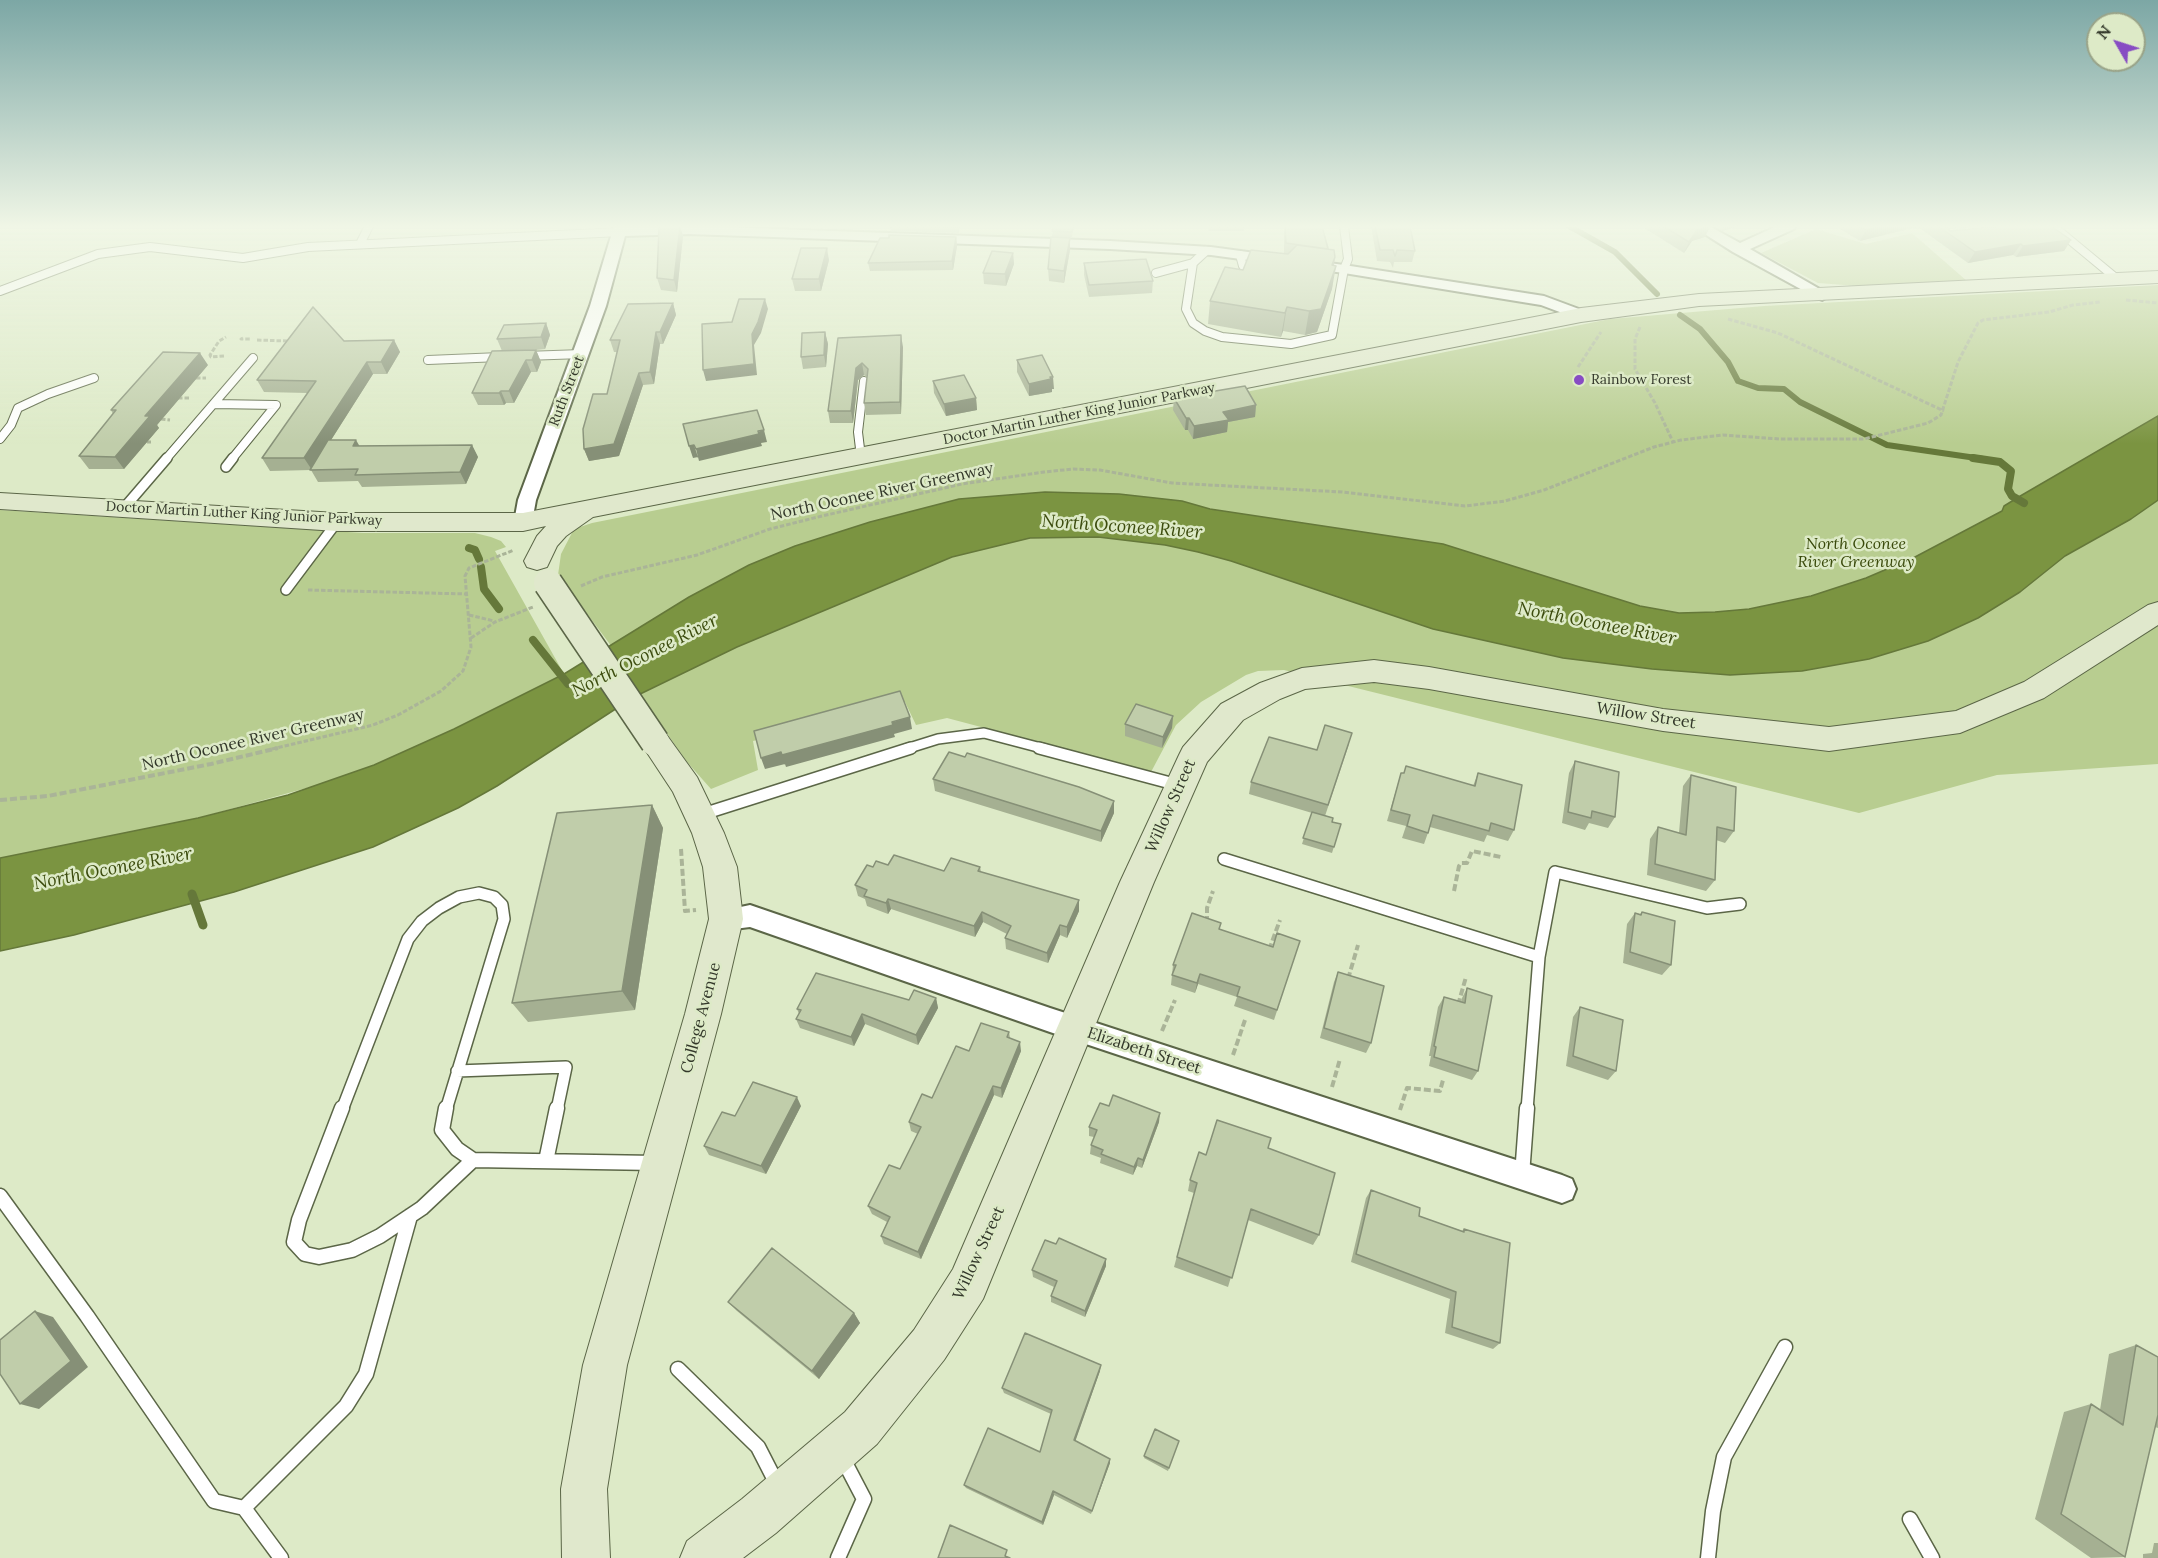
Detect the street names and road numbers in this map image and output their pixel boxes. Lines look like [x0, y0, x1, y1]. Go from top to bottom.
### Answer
street label: Ruth Street [546, 353, 588, 429]
street label: Doctor Martin Luther King Junior Parkway [942, 379, 1216, 449]
street label: North Oconee River Greenway [769, 459, 995, 525]
street label: Doctor Martin Luther King Junior Parkway [105, 498, 383, 530]
street label: Willow Street [1595, 699, 1697, 733]
street label: North Oconee River Greenway [140, 705, 366, 775]
street label: Willow Street [1142, 756, 1200, 856]
street label: College Avenue [677, 961, 725, 1075]
street label: Elizabeth Street [1085, 1024, 1203, 1078]
street label: Willow Street [949, 1203, 1009, 1303]

